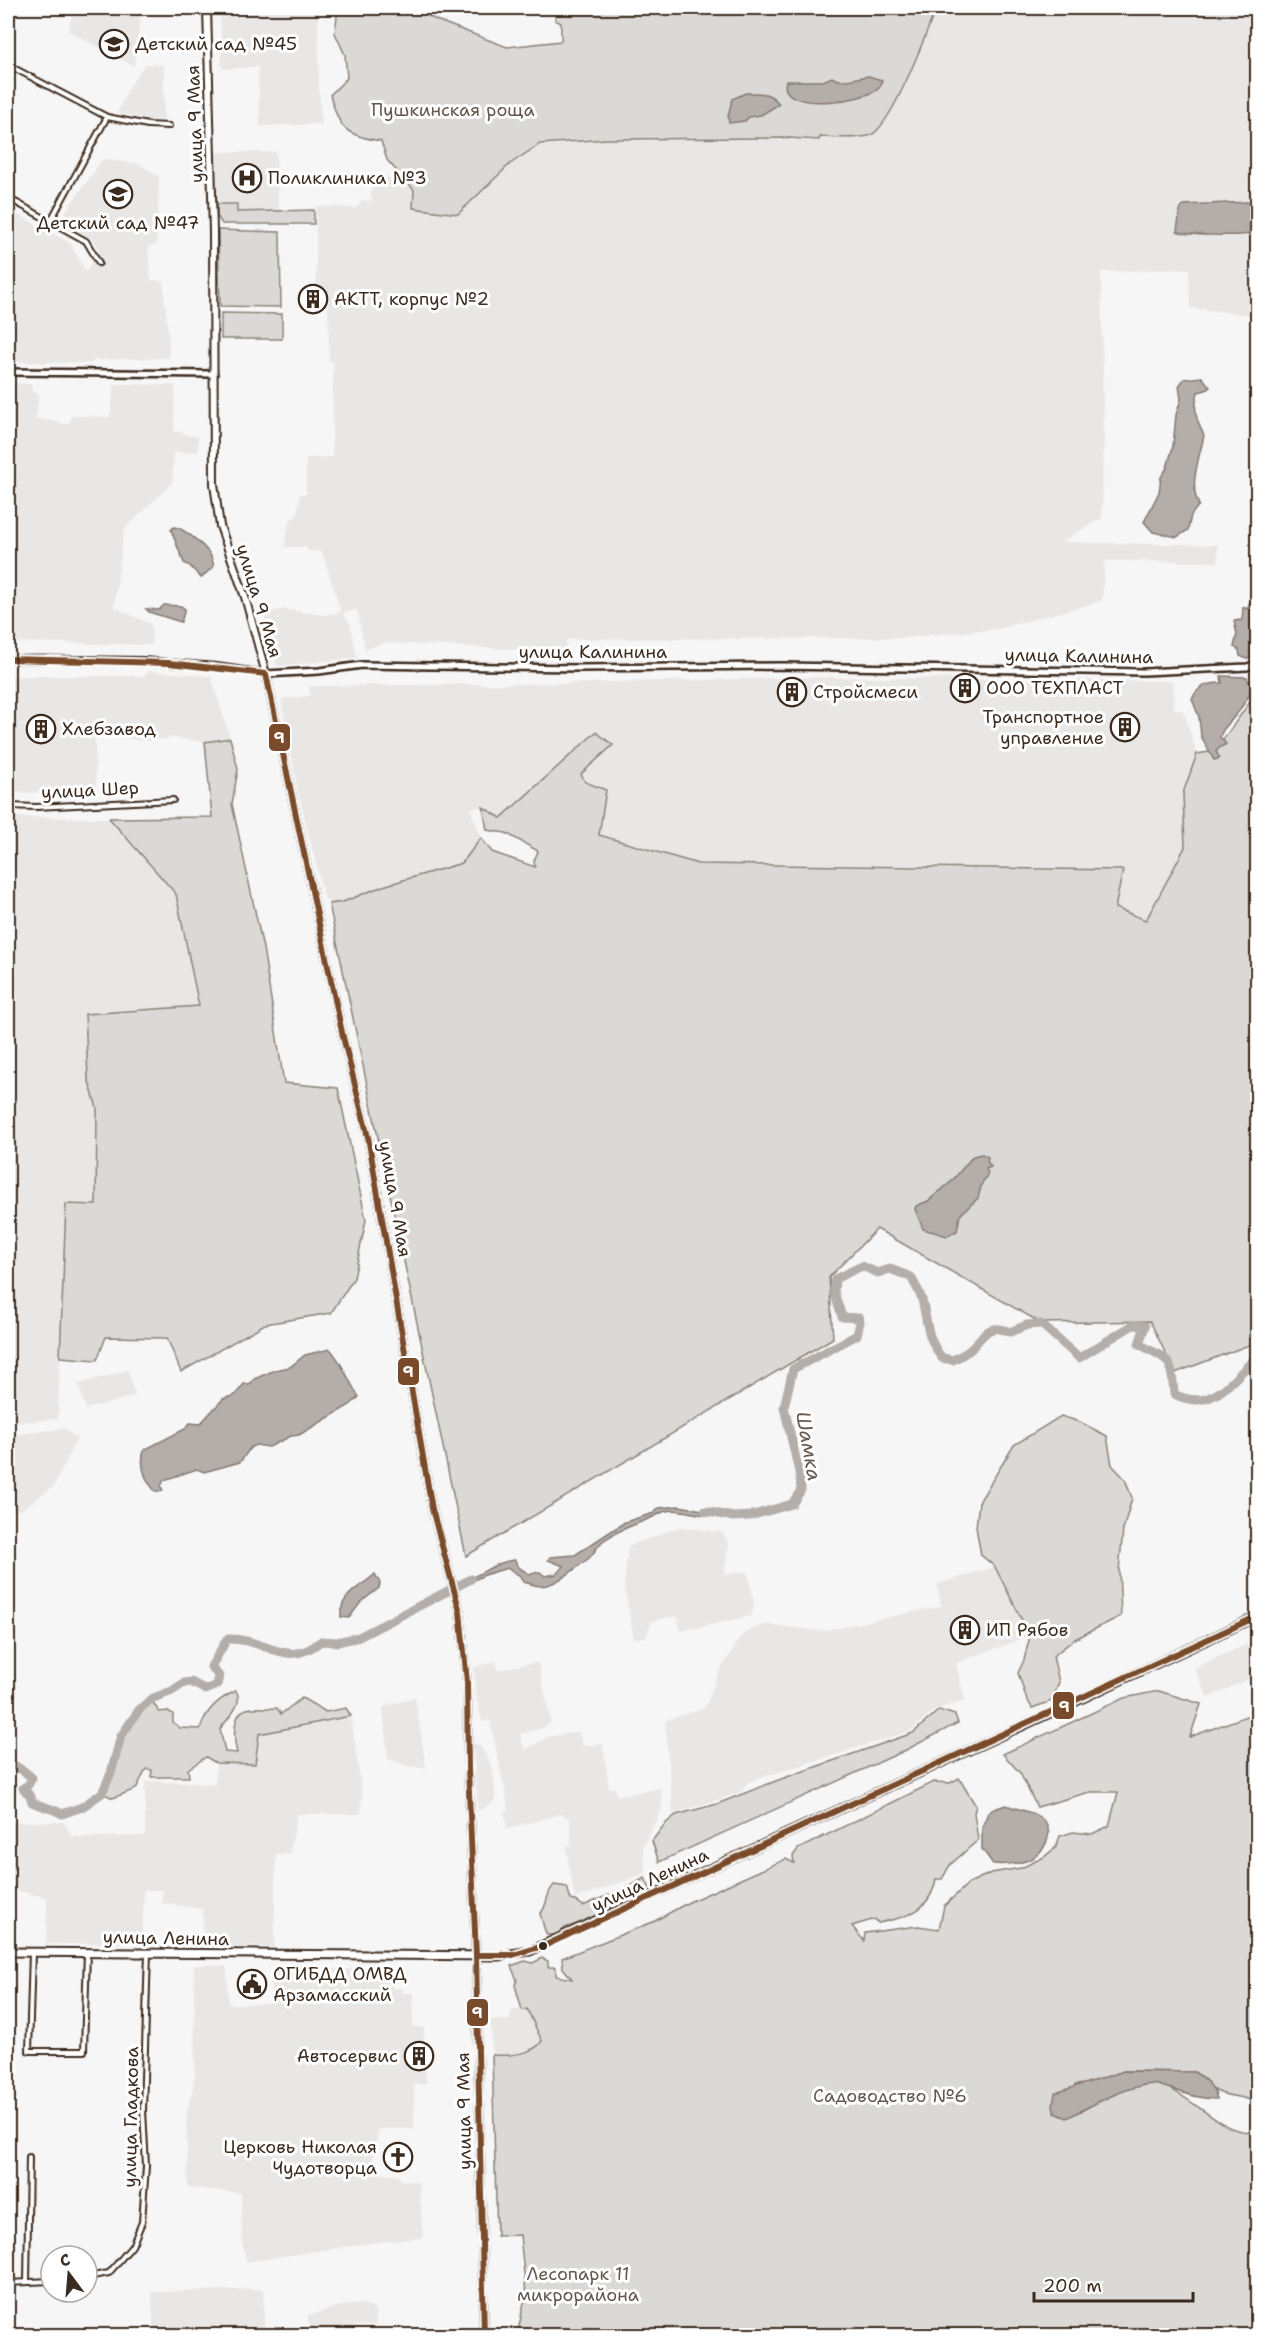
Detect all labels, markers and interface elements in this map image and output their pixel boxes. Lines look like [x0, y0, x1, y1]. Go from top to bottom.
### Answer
school or university icon: Детский сад №45 [98, 28, 130, 60]
place label: Детский сад №45 [135, 32, 297, 56]
street label: улица 9 Мая [181, 65, 209, 183]
park label: Пушкинская роща [371, 98, 535, 122]
hospital icon: Поликлиника №3 [231, 162, 263, 194]
place label: Поликлиника №3 [268, 166, 427, 190]
school or university icon: Детский сад №47 [102, 178, 134, 210]
place label: Детский сад №47 [37, 211, 199, 235]
building icon: АКТТ, корпус №2 [297, 283, 329, 315]
place label: АКТТ, корпус №2 [334, 287, 489, 311]
street label: улица 9 Мая [230, 541, 288, 661]
street label: улица Калинина [519, 640, 667, 664]
street label: улица Калинина [1004, 643, 1154, 669]
building icon: ООО ТЕХПЛАСТ [949, 672, 981, 704]
building icon: Стройсмеси [776, 676, 808, 708]
place label: ООО ТЕХПЛАСТ [986, 676, 1124, 700]
place label: Стройсмеси [813, 680, 918, 704]
place label: Транспортное управление [983, 705, 1104, 750]
building icon: Транспортное управление [1109, 711, 1141, 743]
building icon: Хлебзавод [25, 713, 57, 745]
place label: Хлебзавод [62, 717, 156, 741]
line badge: 9 [268, 723, 291, 752]
text: 9 [273, 727, 285, 748]
street label: улица Шер [41, 775, 139, 805]
street label: улица 9 Мая [373, 1139, 417, 1259]
line badge: 9 [397, 1357, 420, 1386]
text: 9 [402, 1361, 414, 1382]
water label: Шамка [790, 1409, 828, 1483]
building icon: ИП Рябов [949, 1614, 981, 1646]
place label: ИП Рябов [986, 1618, 1068, 1642]
line badge: 9 [1052, 1691, 1075, 1720]
text: 9 [1058, 1696, 1070, 1717]
street label: улица Ленина [588, 1842, 712, 1918]
street label: улица Ленина [103, 1925, 229, 1951]
unlabelled marker [537, 1940, 549, 1952]
place label: ОГИБДД ОМВД Арзамасский [273, 1962, 407, 2007]
public building icon: ОГИБДД ОМВД Арзамасский [236, 1968, 268, 2000]
line badge: 9 [466, 1998, 489, 2027]
text: 9 [471, 2002, 483, 2023]
building icon: Автосервис [403, 2040, 435, 2072]
place label: Автосервис [297, 2044, 398, 2068]
street label: улица Гладкова [118, 2046, 144, 2188]
street label: улица 9 Мая [451, 2052, 477, 2170]
park label: Садоводство №6 [813, 2084, 967, 2108]
place label: Церковь Николая Чудотворца [223, 2135, 377, 2180]
church icon: Церковь Николая Чудотворца [382, 2141, 414, 2173]
north arrow [39, 2244, 99, 2304]
text: С [57, 2249, 73, 2272]
park label: Лесопарк 11 микрорайона [517, 2262, 639, 2307]
scale bar [1034, 2265, 1193, 2303]
text: 200 m [1043, 2274, 1102, 2298]

